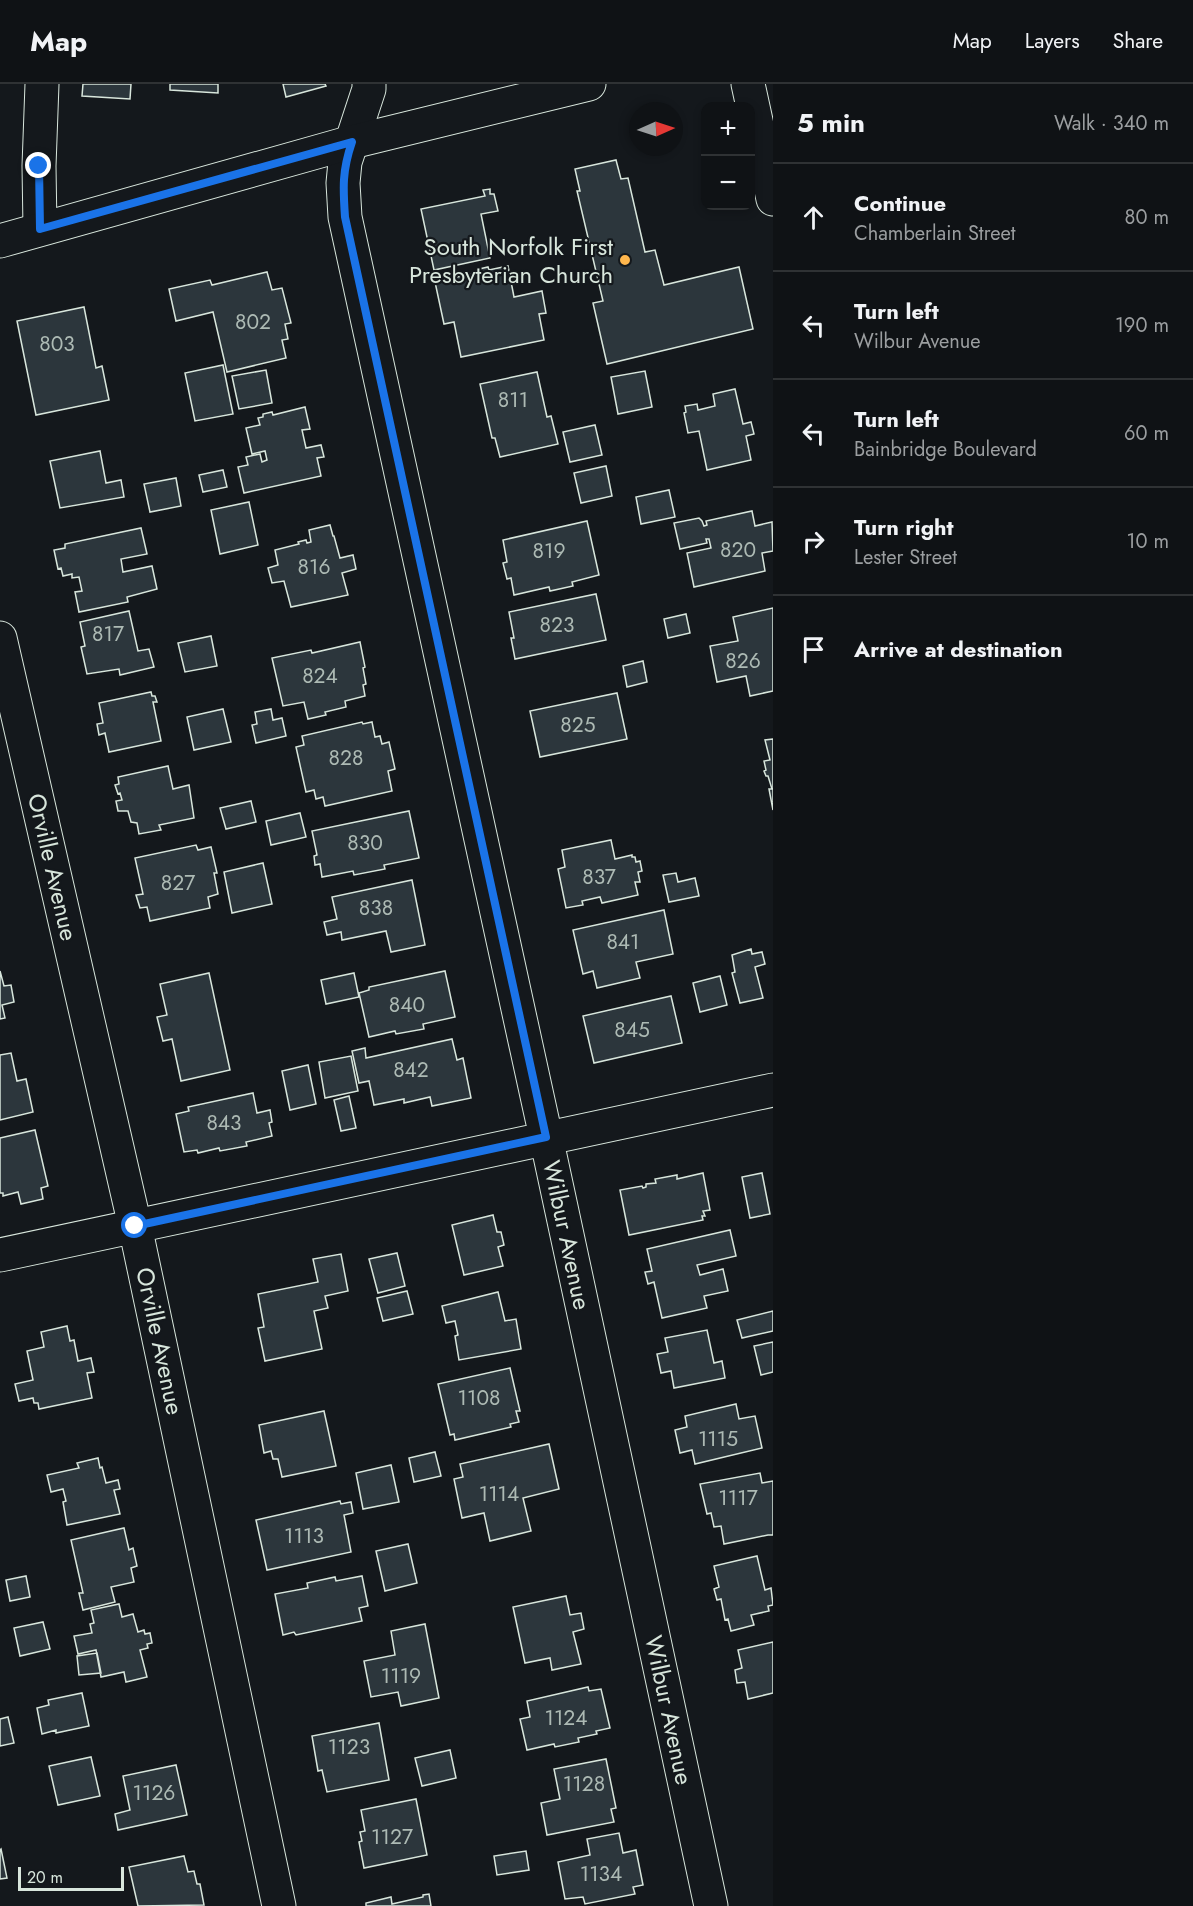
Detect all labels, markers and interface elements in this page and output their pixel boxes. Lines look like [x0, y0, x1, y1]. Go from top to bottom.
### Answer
text: Map [30, 21, 87, 62]
text: Map [953, 26, 992, 56]
text: Layers [1025, 26, 1080, 56]
text: Share [1113, 26, 1163, 56]
north arrow [629, 102, 683, 156]
map controls [701, 102, 755, 210]
button: + [701, 102, 755, 156]
text: 5 min [797, 104, 865, 142]
text: Walk · 340 m [1054, 109, 1169, 138]
route end [25, 152, 51, 178]
button: − [701, 156, 755, 210]
text: Continue [854, 187, 946, 219]
icon: ahead [797, 201, 830, 234]
text: 80 m [1124, 203, 1169, 232]
text: Chamberlain Street [854, 219, 1016, 248]
place label: South Norfolk First Presbyterian Church [409, 229, 613, 292]
marker: South Norfolk First Presbyterian Church [618, 253, 632, 267]
text: Turn left [854, 295, 939, 327]
house number: 802 [235, 307, 271, 337]
icon: left [797, 309, 830, 342]
text: 190 m [1115, 311, 1169, 340]
text: Wilbur Avenue [854, 327, 981, 356]
house number: 803 [39, 329, 75, 359]
house number: 811 [498, 385, 528, 415]
text: Turn left [854, 403, 939, 435]
icon: left [797, 417, 830, 450]
text: 60 m [1124, 419, 1169, 448]
text: Bainbridge Boulevard [854, 435, 1037, 464]
text: Turn right [854, 511, 954, 543]
icon: right [797, 525, 830, 558]
text: 10 m [1126, 527, 1169, 556]
house number: 820 [720, 535, 756, 565]
house number: 819 [532, 536, 566, 566]
text: Lester Street [854, 543, 957, 572]
house number: 816 [297, 552, 331, 582]
house number: 823 [540, 610, 574, 640]
house number: 817 [92, 619, 124, 649]
icon: arrive [797, 633, 830, 666]
text: Arrive at destination [854, 633, 1063, 665]
house number: 826 [725, 646, 761, 676]
house number: 824 [302, 661, 338, 691]
house number: 825 [560, 710, 596, 740]
house number: 828 [329, 743, 363, 773]
street label: Orville Avenue [19, 790, 87, 944]
house number: 830 [347, 828, 383, 858]
house number: 837 [582, 862, 616, 892]
house number: 827 [161, 868, 195, 898]
house number: 838 [359, 893, 393, 923]
house number: 841 [606, 927, 640, 957]
house number: 840 [389, 990, 425, 1020]
house number: 845 [614, 1015, 650, 1045]
house number: 842 [393, 1055, 429, 1085]
house number: 843 [206, 1108, 242, 1138]
street label: Wilbur Avenue [534, 1157, 600, 1313]
route start [121, 1212, 147, 1238]
street label: Orville Avenue [127, 1264, 193, 1418]
house number: 1108 [458, 1383, 500, 1413]
house number: 1115 [698, 1424, 738, 1454]
house number: 1114 [479, 1479, 519, 1509]
house number: 1117 [718, 1483, 758, 1513]
house number: 1113 [284, 1521, 324, 1551]
street label: Wilbur Avenue [636, 1632, 702, 1788]
house number: 1119 [381, 1661, 421, 1691]
house number: 1124 [544, 1703, 588, 1733]
house number: 1123 [328, 1732, 370, 1762]
house number: 1128 [563, 1769, 605, 1799]
house number: 1126 [133, 1778, 175, 1808]
house number: 1127 [371, 1822, 413, 1852]
house number: 1134 [580, 1859, 622, 1889]
scale bar [18, 1864, 124, 1892]
text: 20 m [27, 1866, 63, 1889]

